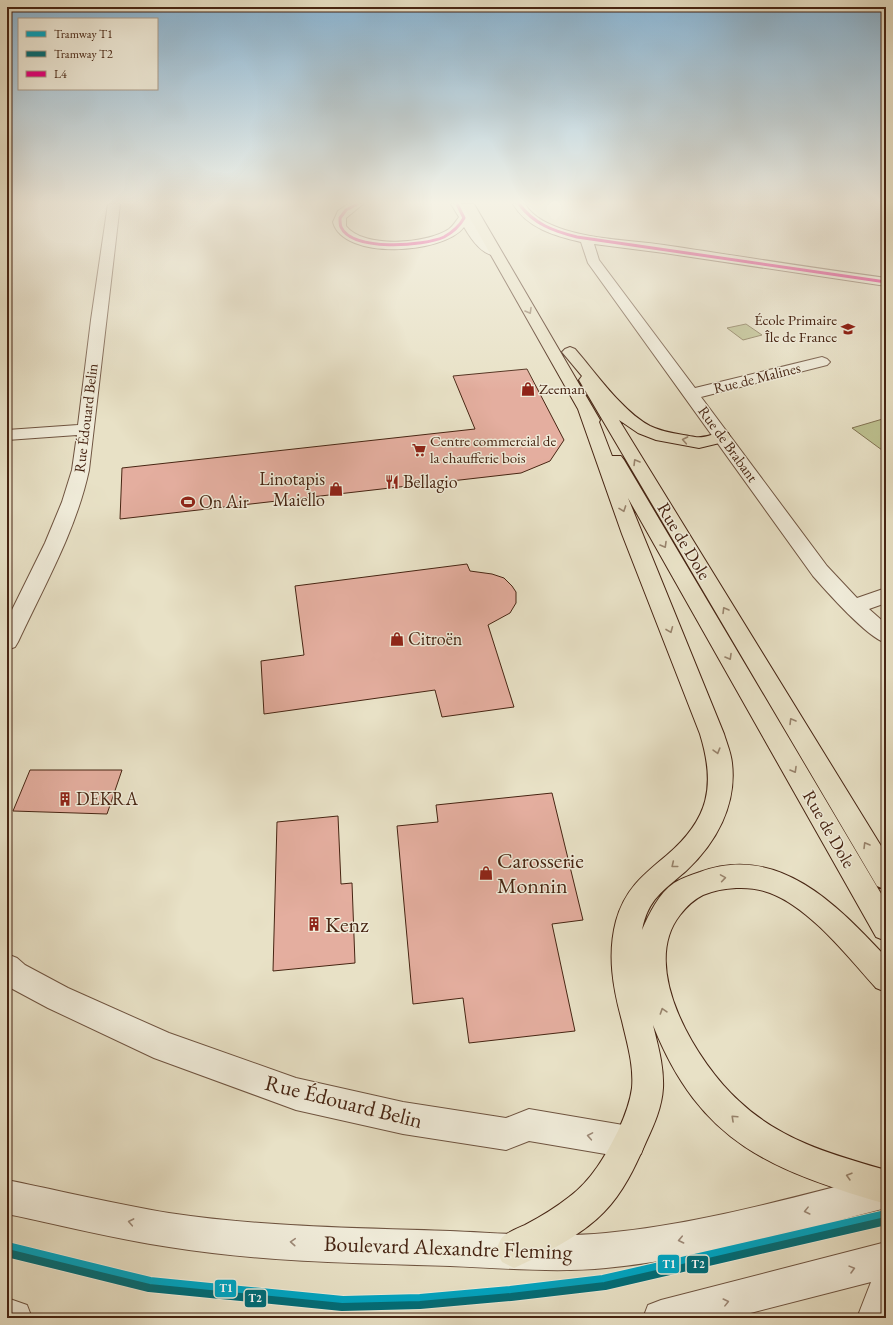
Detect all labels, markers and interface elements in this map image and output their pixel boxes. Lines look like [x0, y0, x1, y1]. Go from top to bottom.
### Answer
legend [18, 18, 158, 90]
text: Tramway T1 [54, 26, 113, 42]
text: Tramway T2 [54, 46, 113, 62]
text: L4 [54, 66, 67, 82]
one-way arrow [525, 307, 532, 314]
place label: École Primaire Île de France [754, 310, 837, 346]
school or university icon: École Primaire Île de France [840, 321, 856, 337]
street label: Rue de Malines [711, 357, 802, 397]
street label: Rue Édouard Belin [69, 362, 102, 474]
place label: Zeeman [539, 379, 585, 398]
shop icon: Zeeman [520, 381, 536, 397]
street label: Rue de Brabant [694, 402, 763, 486]
place label: Centre commercial de la chaufferie bois [430, 431, 556, 467]
one-way arrow [681, 436, 688, 444]
supermarket icon: Centre commercial de la chaufferie bois [411, 442, 427, 458]
one-way arrow [634, 459, 641, 466]
place label: Linotapis Maiello [259, 467, 325, 511]
place label: Bellagio [403, 470, 458, 493]
restaurant icon: Bellagio [384, 474, 400, 490]
shop icon: Linotapis Maiello [328, 481, 344, 497]
place label: On Air [199, 490, 249, 513]
sports icon: On Air [180, 494, 196, 510]
street label: Rue de Dole [652, 498, 716, 584]
one-way arrow [618, 505, 626, 512]
one-way arrow [660, 541, 667, 548]
one-way arrow [723, 607, 730, 614]
one-way arrow [666, 626, 674, 633]
place label: Citroën [408, 627, 463, 650]
shop icon: Citroën [389, 631, 405, 647]
one-way arrow [725, 653, 732, 660]
one-way arrow [790, 718, 797, 725]
one-way arrow [712, 748, 720, 754]
one-way arrow [790, 766, 797, 773]
street label: Rue de Dole [798, 786, 861, 872]
place label: DEKRA [76, 787, 139, 810]
building icon: DEKRA [57, 791, 73, 807]
one-way arrow [863, 842, 871, 849]
place label: Carosserie Monnin [497, 846, 584, 900]
one-way arrow [671, 860, 678, 867]
shop icon: Carosserie Monnin [478, 865, 494, 881]
one-way arrow [720, 874, 726, 883]
place label: Kenz [325, 910, 369, 939]
building icon: Kenz [306, 916, 322, 932]
one-way arrow [659, 1008, 667, 1015]
street label: Rue Édouard Belin [262, 1068, 426, 1135]
one-way arrow [731, 1115, 739, 1123]
one-way arrow [587, 1132, 593, 1140]
one-way arrow [845, 1172, 852, 1181]
one-way arrow [804, 1206, 811, 1215]
one-way arrow [128, 1219, 134, 1227]
street label: Boulevard Alexandre Fleming [323, 1229, 573, 1266]
one-way arrow [678, 1235, 684, 1243]
one-way arrow [290, 1238, 296, 1247]
line badge: T1 [657, 1254, 680, 1274]
line badge: T2 [686, 1255, 709, 1274]
text: T1 [662, 1257, 676, 1271]
text: T2 [691, 1257, 705, 1271]
one-way arrow [848, 1265, 855, 1274]
line badge: T1 [214, 1279, 237, 1298]
text: T1 [219, 1281, 233, 1295]
line badge: T2 [244, 1289, 267, 1308]
text: T2 [248, 1291, 262, 1305]
one-way arrow [723, 1298, 729, 1306]

